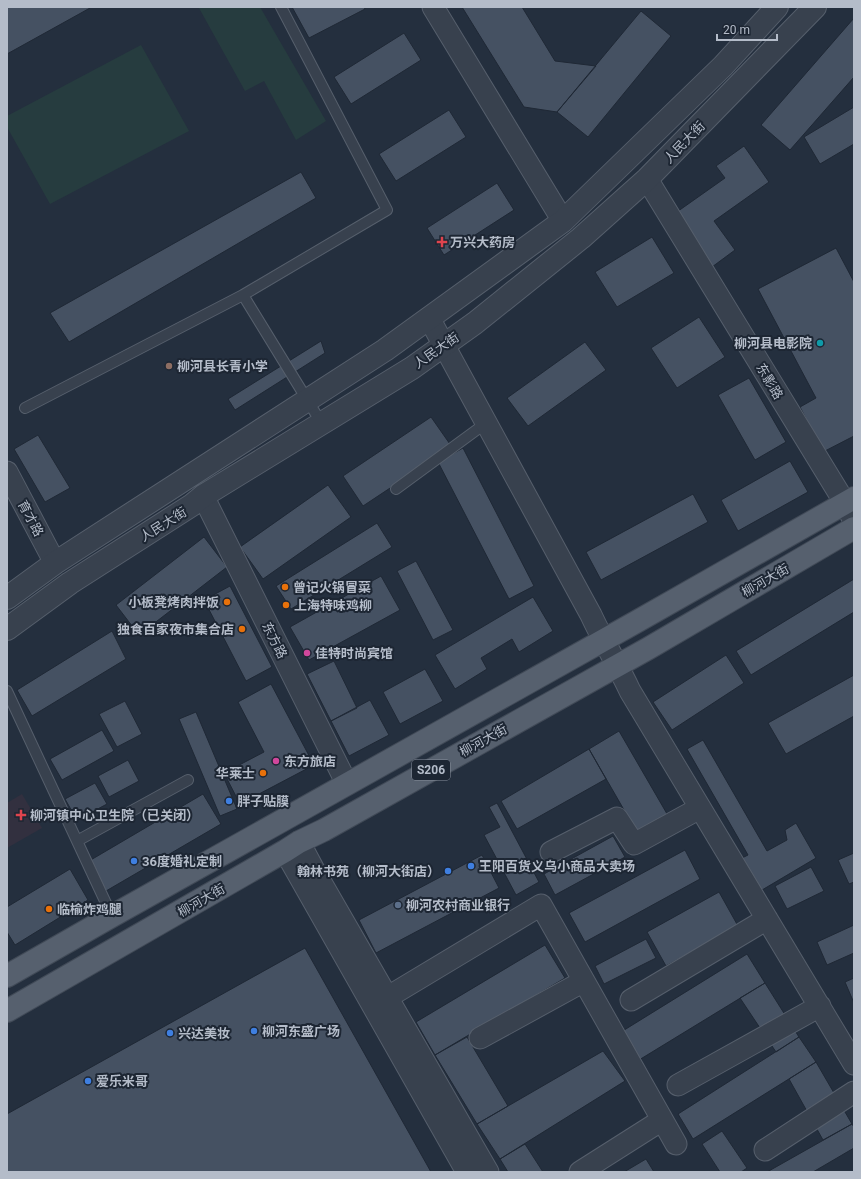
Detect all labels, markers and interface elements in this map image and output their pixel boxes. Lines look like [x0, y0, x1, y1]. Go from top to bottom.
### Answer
scale bar [717, 16, 777, 42]
text: 20 m [723, 23, 750, 37]
street label: 人民大街 [661, 118, 708, 166]
place label: 万兴大药房 [450, 235, 515, 250]
marker: 万兴大药房 [437, 237, 447, 247]
street label: 人民大街 [411, 329, 462, 371]
place label: 柳河县电影院 [734, 336, 812, 351]
marker: 柳河县电影院 [815, 338, 825, 348]
place label: 柳河县长青小学 [177, 359, 268, 374]
marker: 柳河县长青小学 [164, 361, 174, 371]
street label: 东影路 [753, 361, 786, 402]
street label: 育才路 [15, 497, 46, 539]
street label: 人民大街 [137, 504, 189, 545]
street label: 柳河大街 [739, 561, 792, 600]
place label: 曾记火锅冒菜 [293, 580, 371, 595]
marker: 曾记火锅冒菜 [280, 582, 290, 592]
place label: 小板凳烤肉拌饭 [128, 595, 219, 610]
marker: 小板凳烤肉拌饭 [222, 597, 232, 607]
place label: 上海特味鸡柳 [294, 598, 372, 613]
marker: 上海特味鸡柳 [281, 600, 291, 610]
street label: 东方路 [259, 619, 290, 661]
place label: 独食百家夜市集合店 [117, 622, 234, 637]
marker: 独食百家夜市集合店 [237, 624, 247, 634]
place label: 佳特时尚宾馆 [315, 646, 393, 661]
marker: 佳特时尚宾馆 [302, 648, 312, 658]
street label: 柳河大街 [457, 721, 510, 760]
place label: 东方旅店 [284, 754, 336, 769]
marker: 东方旅店 [271, 756, 281, 766]
road number: S206 [412, 760, 450, 780]
place label: 华莱士 [216, 766, 255, 781]
marker: 华莱士 [258, 768, 268, 778]
place label: 胖子贴膜 [237, 794, 289, 809]
marker: 胖子贴膜 [224, 796, 234, 806]
place label: 柳河镇中心卫生院（已关闭） [30, 808, 199, 823]
marker: 柳河镇中心卫生院（已关闭） [15, 809, 27, 821]
place label: 36度婚礼定制 [142, 854, 222, 869]
marker: 36度婚礼定制 [129, 856, 139, 866]
place label: 王阳百货义乌小商品大卖场 [479, 859, 635, 874]
marker: 王阳百货义乌小商品大卖场 [466, 861, 476, 871]
place label: 翰林书苑（柳河大街店） [297, 864, 440, 879]
marker: 翰林书苑（柳河大街店） [443, 866, 453, 876]
street label: 柳河大街 [175, 881, 228, 920]
place label: 柳河农村商业银行 [406, 898, 510, 913]
marker: 柳河农村商业银行 [393, 900, 403, 910]
place label: 临榆炸鸡腿 [57, 902, 122, 917]
marker: 临榆炸鸡腿 [44, 904, 54, 914]
place label: 柳河东盛广场 [262, 1024, 340, 1039]
place label: 兴达美妆 [178, 1026, 230, 1041]
marker: 柳河东盛广场 [249, 1026, 259, 1036]
marker: 兴达美妆 [165, 1028, 175, 1038]
place label: 爱乐米哥 [96, 1074, 148, 1089]
marker: 爱乐米哥 [83, 1076, 93, 1086]

